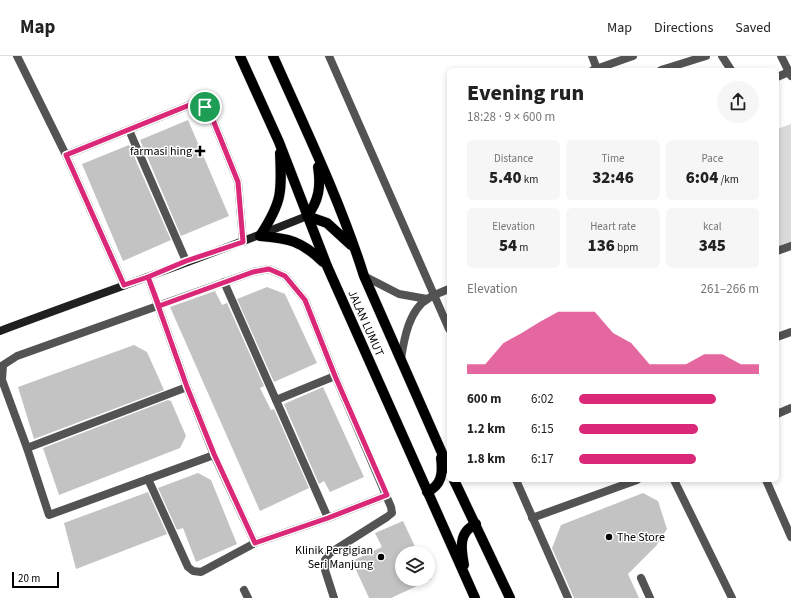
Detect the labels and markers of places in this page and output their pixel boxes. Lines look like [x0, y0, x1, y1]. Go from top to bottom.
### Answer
pin [188, 90, 222, 124]
place label: farmasi hing [130, 143, 192, 160]
marker: farmasi hing [195, 146, 205, 156]
place label: The Store [617, 529, 665, 546]
marker: The Store [604, 532, 614, 542]
place label: Klinik Pergigian Seri Manjung [295, 542, 373, 573]
marker: Klinik Pergigian Seri Manjung [376, 552, 386, 562]

